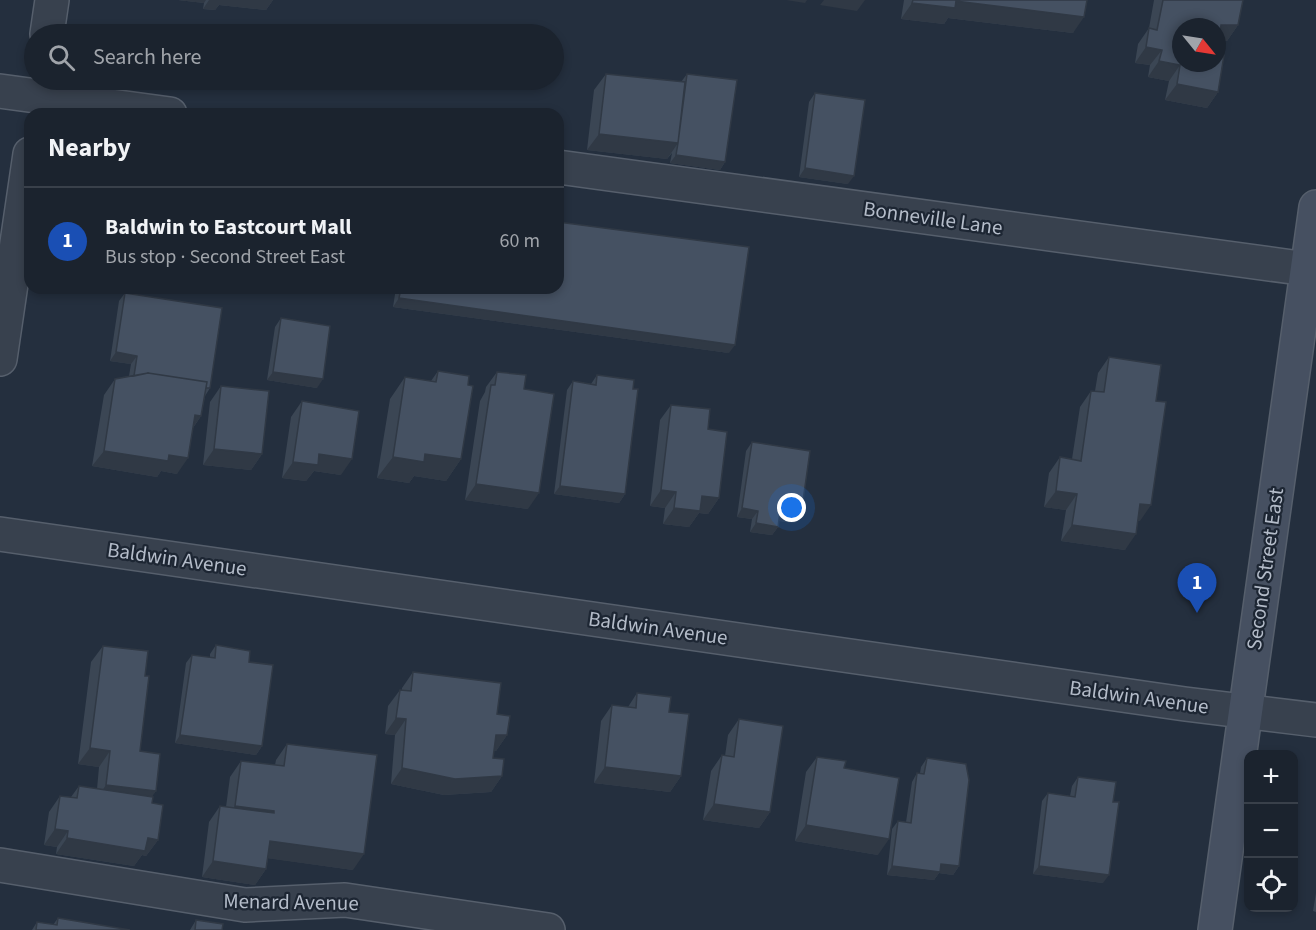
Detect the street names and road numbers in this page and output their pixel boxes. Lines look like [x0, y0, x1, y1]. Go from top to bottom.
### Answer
street label: Bonneville Lane [861, 193, 1005, 243]
street label: Second Street East [1239, 486, 1291, 652]
street label: Baldwin Avenue [105, 534, 249, 584]
street label: Baldwin Avenue [586, 603, 730, 653]
street label: Baldwin Avenue [1067, 672, 1211, 722]
street label: Menard Avenue [223, 886, 359, 918]

